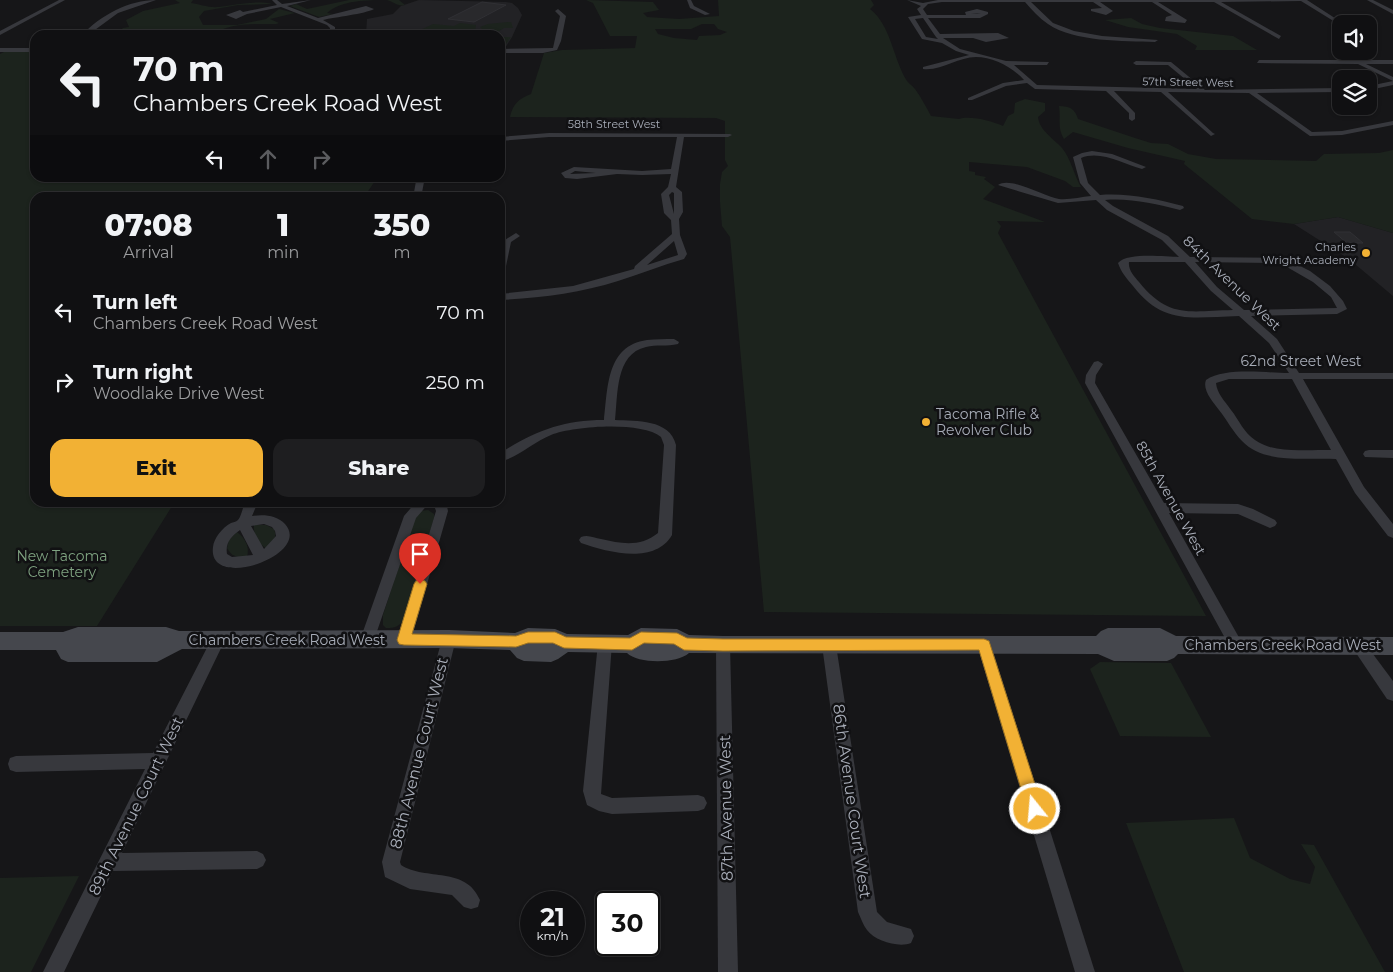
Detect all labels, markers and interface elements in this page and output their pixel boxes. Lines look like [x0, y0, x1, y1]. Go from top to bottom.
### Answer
map controls [1332, 15, 1377, 115]
button: sound [1332, 15, 1377, 60]
text: 70 m [133, 47, 224, 90]
icon: left [50, 50, 115, 115]
button: layers [1332, 70, 1377, 115]
street label: 57th Street West [1142, 74, 1234, 90]
text: Chambers Creek Road West [133, 90, 442, 117]
street label: 58th Street West [568, 117, 661, 131]
icon: left [201, 145, 229, 173]
icon: ahead [254, 145, 282, 173]
icon: right [307, 145, 335, 173]
text: 07:08 [105, 207, 193, 244]
text: 1 [277, 207, 289, 244]
text: 350 [374, 207, 430, 244]
street label: 84th Avenue West [1179, 232, 1285, 335]
place label: Charles Wright Academy [1263, 240, 1357, 267]
text: Arrival [123, 243, 174, 262]
text: min [267, 243, 299, 262]
text: m [394, 243, 411, 262]
marker: Charles Wright Academy [1360, 247, 1372, 259]
text: Turn left [93, 291, 178, 314]
icon: left [50, 298, 78, 326]
text: 70 m [436, 301, 485, 324]
text: Chambers Creek Road West [93, 314, 318, 333]
street label: 62nd Street West [1241, 352, 1362, 370]
text: Turn right [93, 361, 193, 384]
icon: right [50, 368, 78, 396]
text: 250 m [426, 371, 485, 394]
text: Woodlake Drive West [93, 384, 265, 403]
place label: Tacoma Rifle & Revolver Club [936, 405, 1040, 439]
marker: Tacoma Rifle & Revolver Club [920, 416, 932, 428]
street label: 85th Avenue West [1132, 438, 1210, 559]
button: Exit [50, 439, 263, 497]
button: Share [273, 439, 485, 497]
pin [399, 533, 441, 584]
icon: arrive [406, 540, 434, 568]
park label: New Tacoma Cemetery [16, 547, 108, 581]
street label: Chambers Creek Road West [189, 631, 386, 649]
street label: Chambers Creek Road West [1185, 636, 1382, 654]
street label: 88th Avenue Court West [386, 655, 452, 851]
street label: 86th Avenue Court West [829, 703, 875, 900]
street label: 89th Avenue Court West [84, 713, 188, 898]
street label: 87th Avenue West [715, 734, 737, 881]
position arrow [1008, 782, 1060, 834]
speed limit sign: 30 [595, 891, 660, 956]
text: 21 [540, 902, 565, 932]
text: km/h [536, 928, 569, 943]

